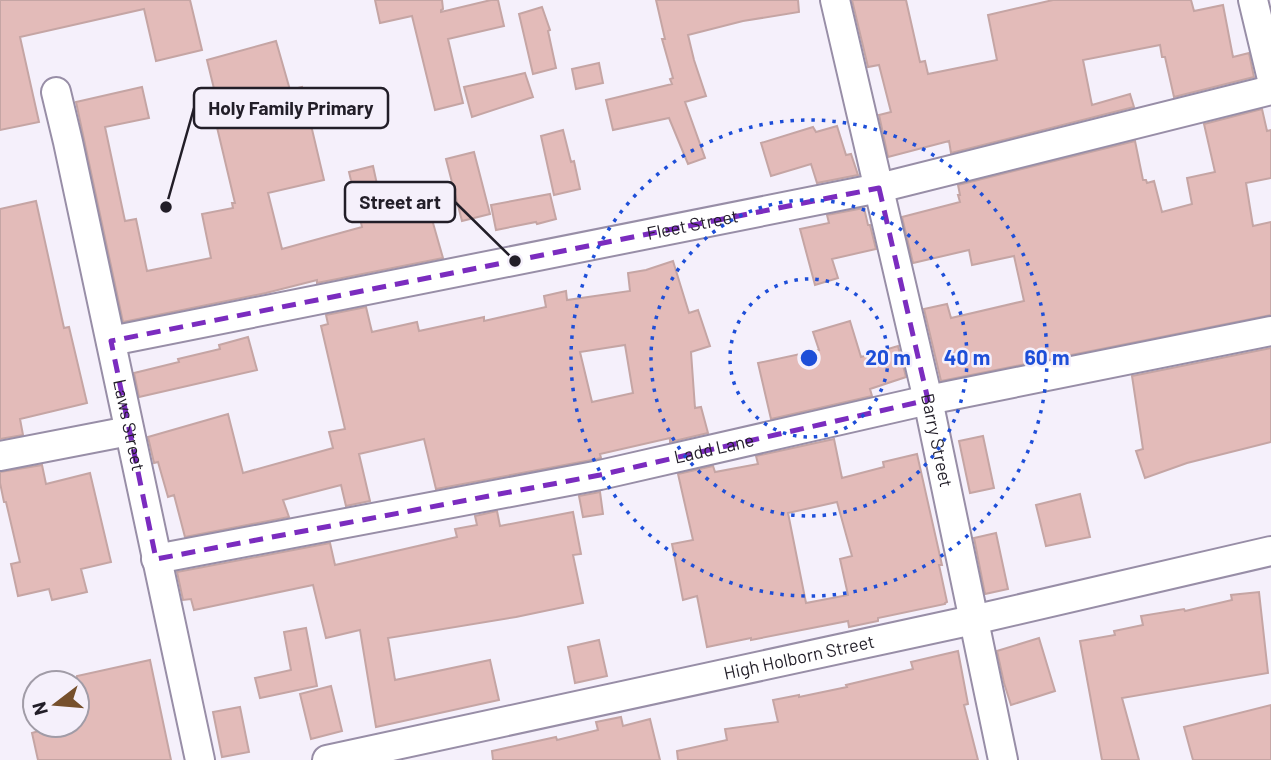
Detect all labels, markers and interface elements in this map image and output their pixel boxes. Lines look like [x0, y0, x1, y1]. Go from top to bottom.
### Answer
callout: Holy Family Primary [194, 88, 388, 128]
text: Holy Family Primary [208, 96, 374, 119]
callout: Street art [345, 182, 455, 222]
text: Street art [359, 190, 441, 213]
street label: Fleet Street [645, 204, 740, 244]
text: 20 m [865, 344, 911, 369]
text: 40 m [944, 344, 990, 369]
text: 60 m [1025, 344, 1069, 369]
centre of rings [797, 346, 821, 370]
street label: Laws Street [109, 377, 150, 473]
street label: Barry Street [917, 391, 958, 489]
street label: Ladd Lane [672, 428, 756, 468]
street label: High Holborn Street [721, 630, 876, 684]
north arrow [21, 669, 91, 739]
text: N [26, 700, 52, 718]

